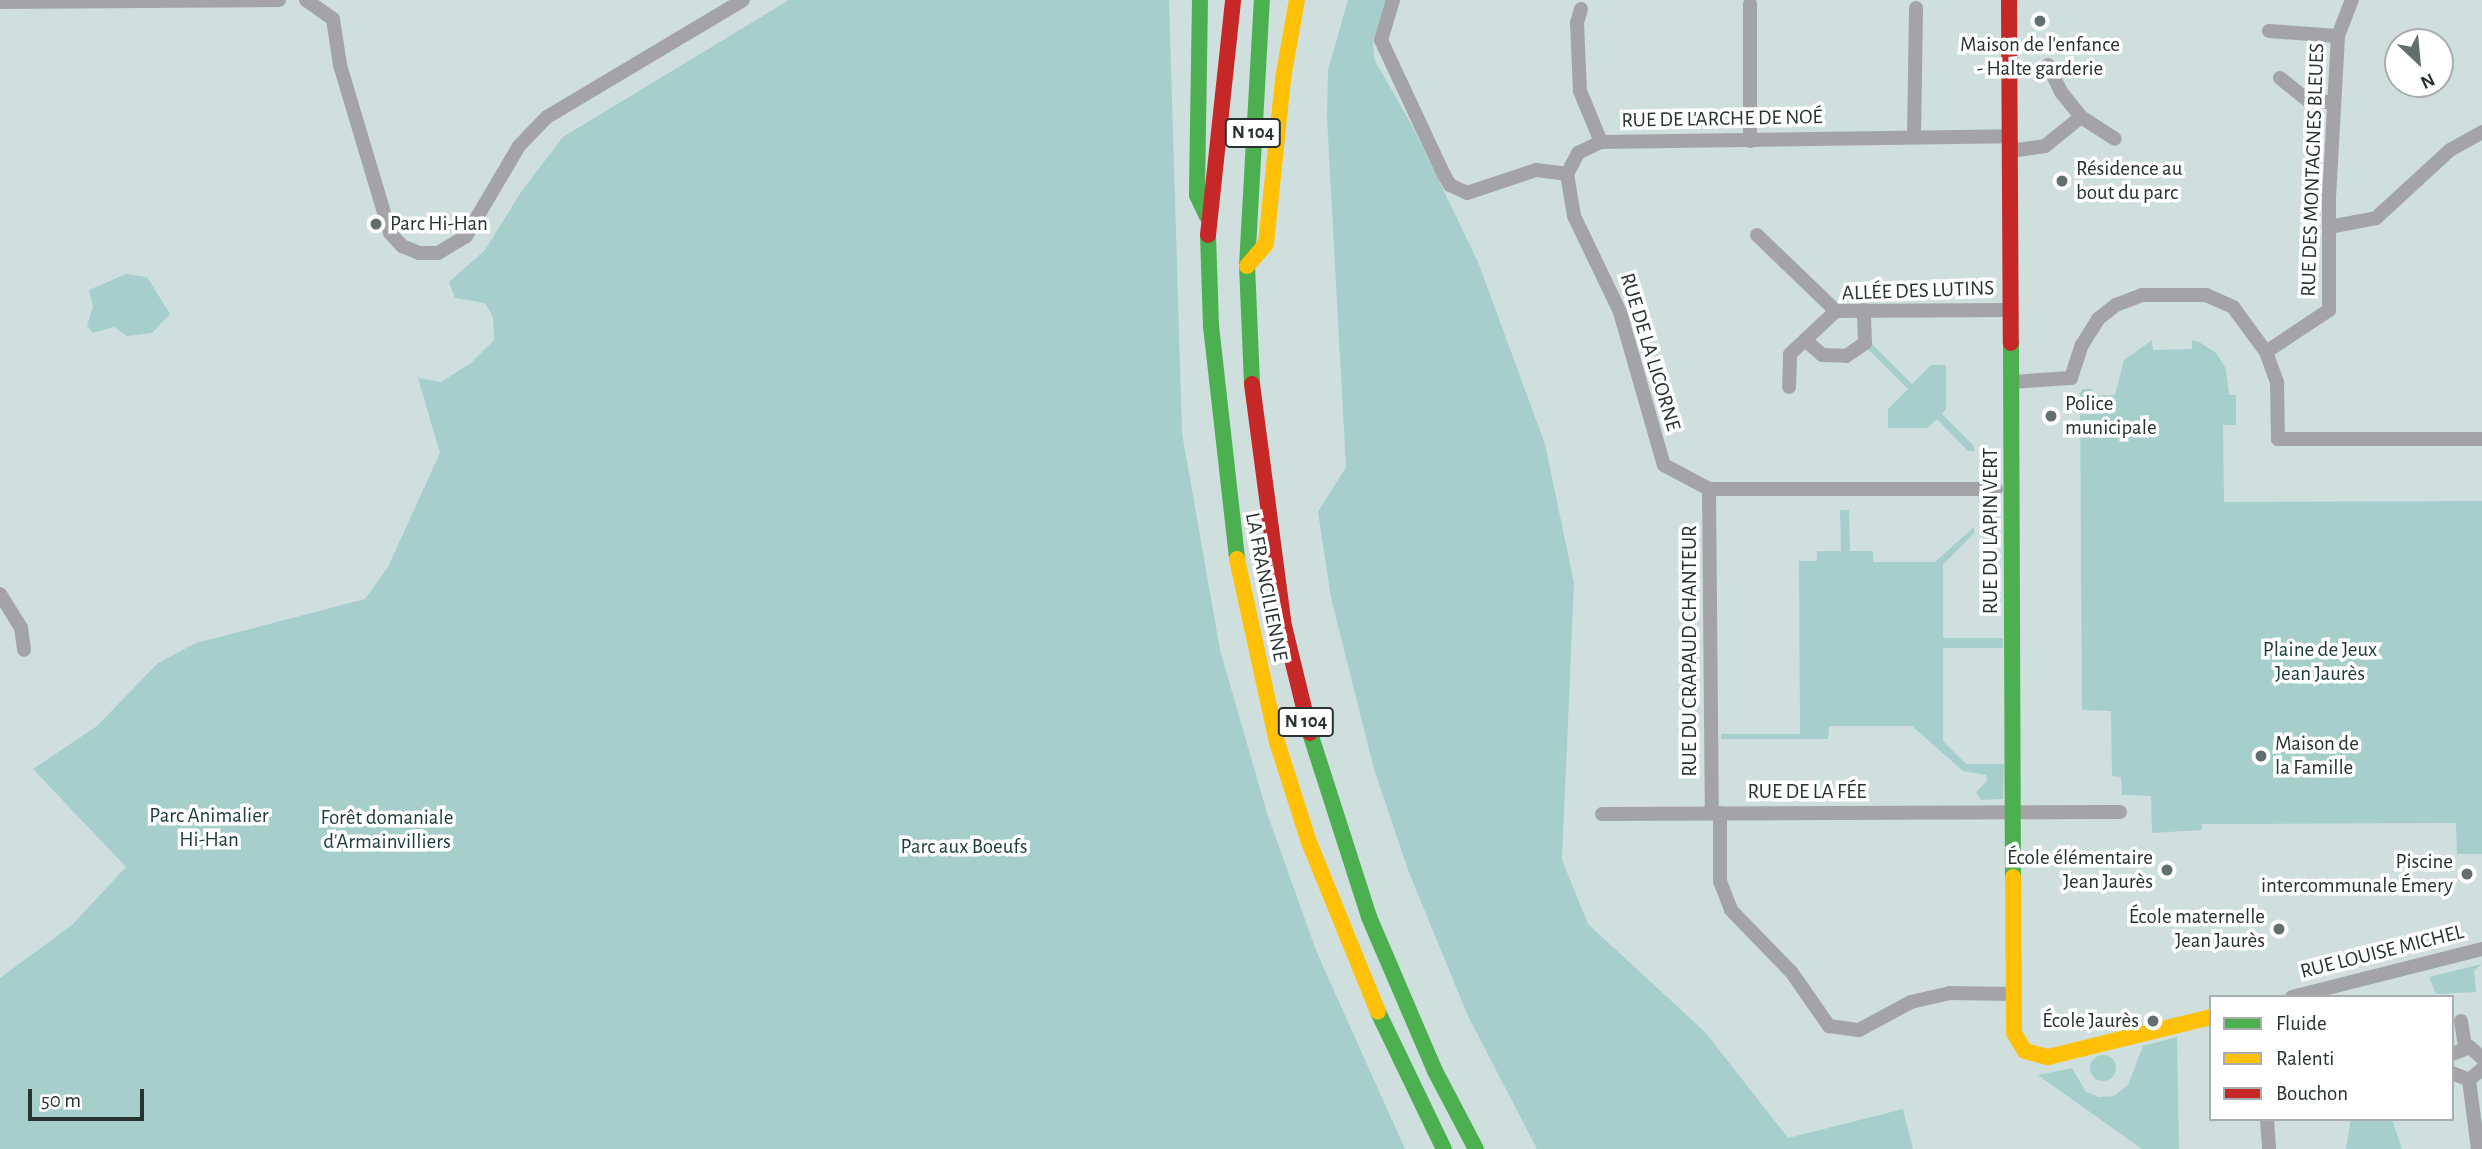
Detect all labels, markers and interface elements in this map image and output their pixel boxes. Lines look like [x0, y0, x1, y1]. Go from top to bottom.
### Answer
marker: Maison de l'enfance - Halte garderie [2032, 13, 2048, 29]
north arrow [2384, 28, 2454, 98]
place label: Maison de l'enfance - Halte garderie [1960, 32, 2120, 82]
street label: RUE DES MONTAGNES BLEUES [2296, 43, 2330, 297]
text: N [2417, 69, 2438, 92]
street label: RUE DE L'ARCHE DE NOÉ [1621, 105, 1823, 133]
road number: N 104 [1223, 118, 1283, 148]
place label: Résidence au bout du parc [2076, 156, 2182, 206]
marker: Résidence au bout du parc [2054, 173, 2070, 189]
place label: Parc Hi-Han [390, 211, 488, 237]
marker: Parc Hi-Han [368, 216, 384, 232]
street label: RUE DE LA LICORNE [1614, 270, 1686, 434]
street label: ALLÉE DES LUTINS [1841, 276, 1995, 306]
place label: Police municipale [2065, 391, 2157, 441]
marker: Police municipale [2043, 408, 2059, 424]
street label: RUE DU LAPIN VERT [1978, 448, 2004, 614]
street label: LA FRANCILIENNE [1239, 510, 1293, 664]
street label: RUE DU CRAPAUD CHANTEUR [1677, 525, 1703, 777]
park label: Plaine de Jeux Jean Jaurès [2263, 637, 2377, 687]
road number: N 104 [1276, 706, 1336, 737]
place label: Maison de la Famille [2275, 731, 2359, 781]
marker: Maison de la Famille [2253, 748, 2269, 764]
street label: RUE DE LA FÉE [1748, 779, 1866, 805]
park label: Parc Animalier Hi-Han [149, 803, 269, 853]
park label: Forêt domaniale d'Armainvilliers [321, 805, 453, 855]
park label: Parc aux Boeufs [901, 834, 1027, 860]
place label: École élémentaire Jean Jaurès [2007, 845, 2153, 895]
place label: Piscine intercommunale Émery [2261, 849, 2453, 899]
marker: École élémentaire Jean Jaurès [2159, 862, 2175, 878]
marker: Piscine intercommunale Émery [2459, 866, 2475, 882]
place label: École maternelle Jean Jaurès [2129, 904, 2265, 954]
street label: RUE LOUISE MICHEL [2298, 920, 2466, 984]
marker: École maternelle Jean Jaurès [2271, 921, 2287, 937]
legend [2209, 995, 2454, 1121]
place label: École Jaurès [2042, 1008, 2139, 1034]
marker: École Jaurès [2145, 1013, 2161, 1029]
text: Fluide [2276, 1013, 2327, 1034]
text: Ralenti [2276, 1048, 2334, 1069]
scale bar [32, 1076, 147, 1120]
text: Bouchon [2276, 1083, 2348, 1104]
text: 50 m [41, 1090, 81, 1111]

